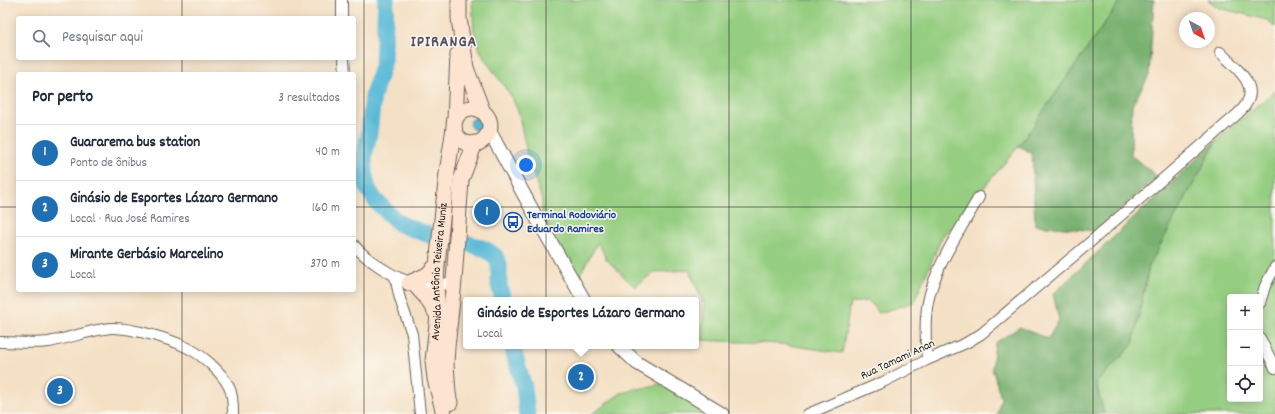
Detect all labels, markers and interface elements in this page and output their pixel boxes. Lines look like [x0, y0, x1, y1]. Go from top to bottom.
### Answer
north arrow [1179, 12, 1215, 48]
search box [16, 16, 356, 60]
icon: search [30, 27, 52, 49]
text: Pesquisar aqui [62, 27, 143, 49]
district label: IPIRANGA [411, 31, 477, 54]
text: Por perto [32, 86, 93, 110]
text: 3 resultados [278, 89, 340, 108]
text: Guararema bus station [70, 132, 200, 154]
text: 1 [44, 143, 46, 162]
text: 40 m [316, 143, 340, 162]
text: Ponto de ônibus [70, 154, 147, 173]
your location [516, 155, 536, 175]
text: Ginásio de Esportes Lázaro Germano [70, 188, 278, 210]
pin: 1 [474, 197, 500, 227]
text: 2 [42, 199, 48, 218]
text: 160 m [312, 199, 340, 218]
street label: Avenida Antônio Teixeira Muniz [427, 202, 452, 341]
place label: Terminal Rodoviário Eduardo Ramires [527, 207, 617, 238]
text: Local · Rua José Ramires [70, 210, 190, 229]
bus stop icon: Terminal Rodoviário Eduardo Ramires [502, 211, 524, 233]
text: Mirante Gerbásio Marcelino [70, 244, 223, 266]
text: 3 [42, 255, 48, 274]
text: 370 m [310, 255, 340, 274]
text: Local [70, 266, 96, 285]
map controls [1227, 294, 1263, 402]
button: + [1227, 294, 1263, 330]
popup [463, 297, 699, 349]
text: Ginásio de Esportes Lázaro Germano [477, 303, 685, 325]
text: Local [477, 325, 503, 344]
button: − [1227, 330, 1263, 366]
street label: Rua Tamami Anan [858, 335, 938, 385]
pin: 2 [568, 362, 594, 392]
button: locate [1227, 366, 1263, 402]
pin: 3 [47, 376, 73, 406]

